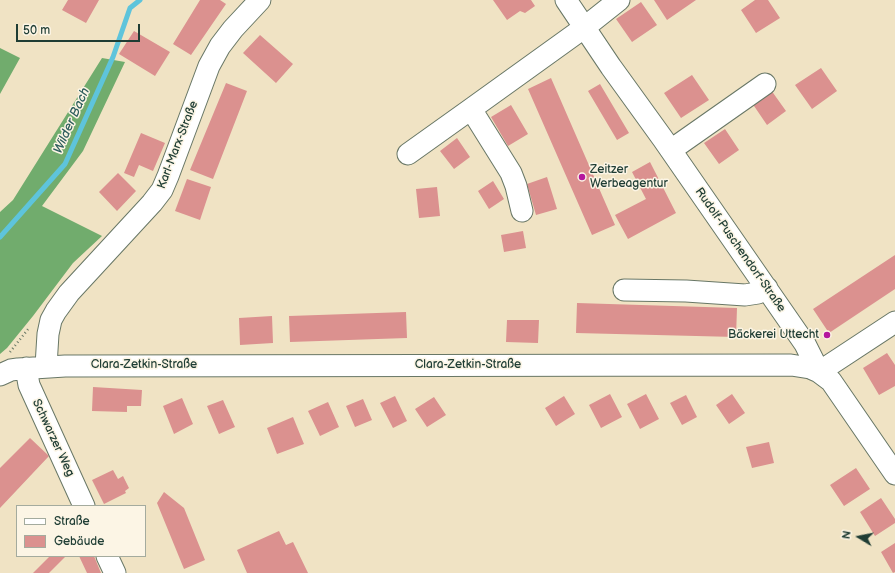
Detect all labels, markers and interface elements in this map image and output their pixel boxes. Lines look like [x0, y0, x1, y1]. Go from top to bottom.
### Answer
scale bar [18, 16, 142, 42]
text: 50 m [23, 23, 50, 38]
water label: Wilder Bach [51, 86, 93, 156]
street label: Karl-Marx-Straße [155, 99, 201, 191]
place label: Zeitzer Werbeagentur [590, 163, 668, 191]
marker: Zeitzer Werbeagentur [577, 172, 587, 182]
street label: Rudolf-Puschendorf-Straße [692, 185, 788, 315]
place label: Bäckerei Uttecht [728, 328, 819, 342]
marker: Bäckerei Uttecht [822, 330, 832, 340]
street label: Clara-Zetkin-Straße [91, 358, 197, 372]
street label: Clara-Zetkin-Straße [415, 358, 521, 372]
street label: Schwarzer Weg [29, 397, 77, 479]
legend [16, 505, 146, 557]
text: Straße [54, 514, 90, 529]
north arrow [839, 517, 879, 557]
text: N [840, 530, 854, 540]
text: Gebäude [54, 534, 104, 549]

